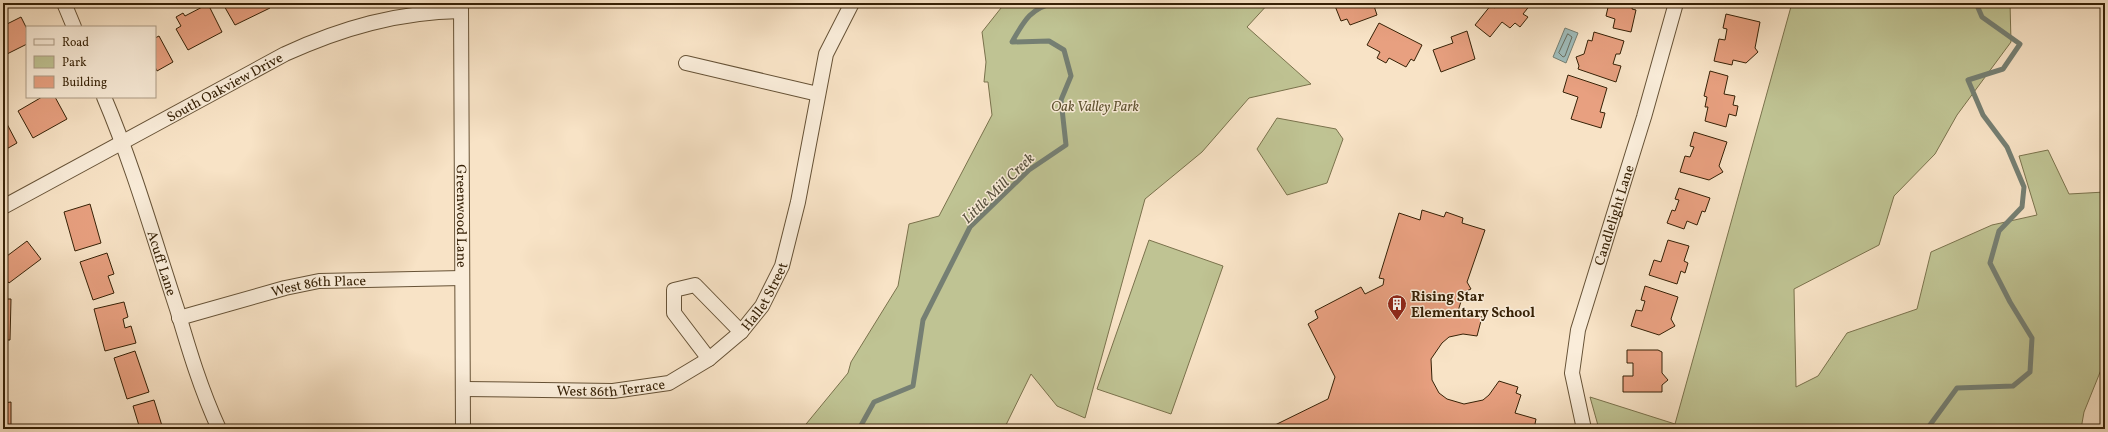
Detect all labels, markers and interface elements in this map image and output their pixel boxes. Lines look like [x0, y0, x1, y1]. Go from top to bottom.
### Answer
legend [26, 26, 156, 98]
text: Road [62, 35, 89, 51]
street label: South Oakview Drive [164, 49, 287, 127]
text: Park [62, 55, 87, 71]
text: Building [62, 75, 107, 91]
park label: Oak Valley Park [1051, 98, 1140, 117]
water label: Little Mill Creek [958, 149, 1040, 229]
street label: Candlelight Lane [1590, 162, 1640, 268]
street label: Greenwood Lane [451, 164, 470, 268]
street label: Acuff Lane [142, 229, 180, 299]
street label: Hallet Street [738, 261, 793, 335]
street label: West 86th Place [269, 272, 367, 302]
place label: Rising Star Elementary School [1411, 288, 1535, 323]
building icon: Rising Star Elementary School [1386, 293, 1408, 321]
street label: West 86th Terrace [556, 376, 667, 402]

